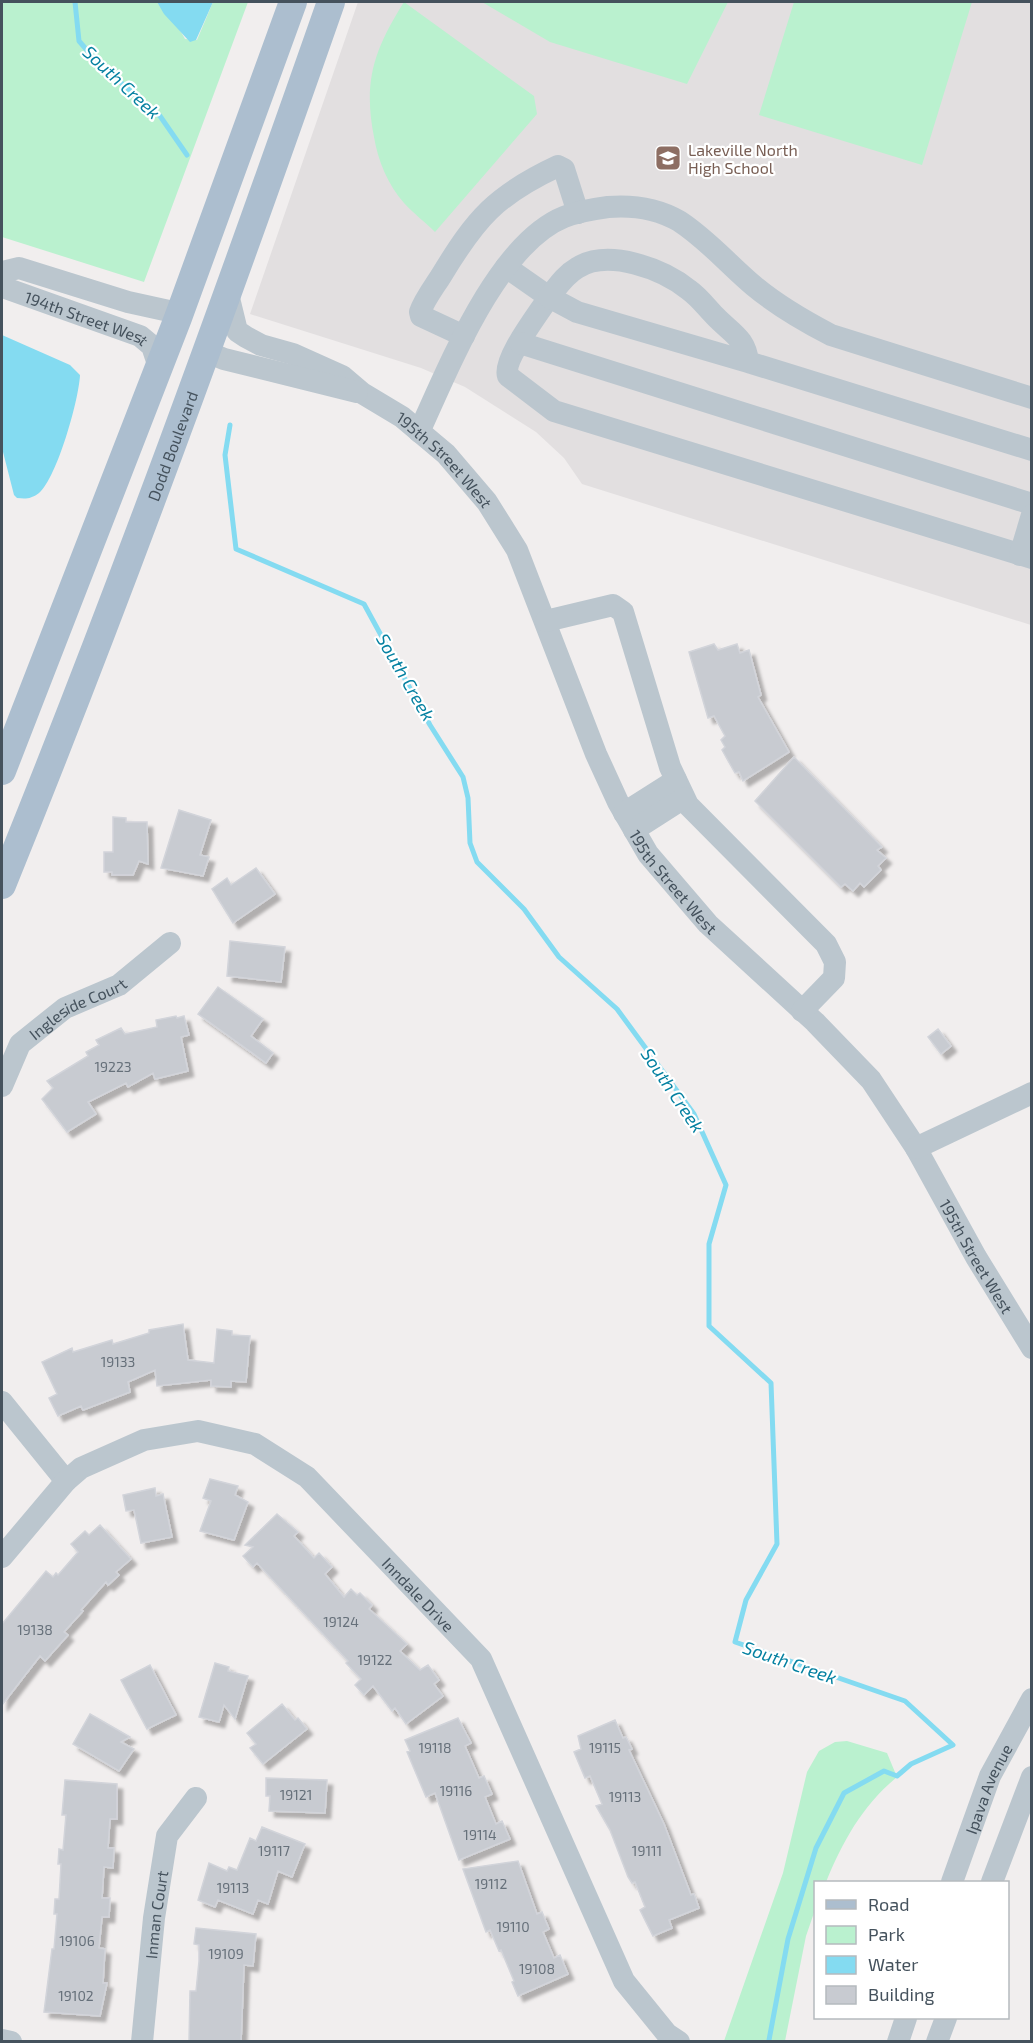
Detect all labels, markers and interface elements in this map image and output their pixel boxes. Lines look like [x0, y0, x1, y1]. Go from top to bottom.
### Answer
water label: South Creek [79, 41, 165, 123]
place label: Lakeville North High School [688, 140, 798, 177]
school or university icon: Lakeville North High School [653, 143, 683, 173]
street label: 194th Street West [23, 286, 153, 349]
street label: Dodd Boulevard [143, 388, 201, 503]
street label: 195th Street West [394, 407, 497, 510]
water label: South Creek [372, 629, 440, 725]
street label: 195th Street West [626, 826, 721, 937]
street label: Ingleside Court [25, 974, 130, 1043]
water label: South Creek [637, 1043, 709, 1137]
house number: 19223 [94, 1058, 132, 1075]
street label: 195th Street West [936, 1196, 1018, 1316]
house number: 19133 [101, 1353, 135, 1370]
street label: Inndale Drive [379, 1553, 459, 1635]
house number: 19124 [323, 1613, 359, 1630]
house number: 19138 [17, 1621, 53, 1638]
water label: South Creek [740, 1636, 840, 1688]
house number: 19122 [358, 1651, 393, 1668]
house number: 19118 [418, 1739, 452, 1756]
house number: 19115 [589, 1739, 621, 1756]
street label: Ipava Avenue [961, 1740, 1015, 1836]
house number: 19116 [440, 1782, 472, 1799]
house number: 19121 [280, 1786, 312, 1803]
house number: 19113 [609, 1788, 641, 1805]
house number: 19114 [463, 1826, 497, 1843]
house number: 19117 [258, 1842, 290, 1859]
house number: 19111 [632, 1842, 662, 1859]
street label: Inman Court [141, 1869, 171, 1960]
house number: 19112 [475, 1875, 507, 1892]
house number: 19113 [217, 1879, 249, 1896]
legend [814, 1881, 1009, 2019]
text: Road [868, 1893, 909, 1915]
house number: 19110 [496, 1918, 530, 1935]
text: Park [868, 1923, 905, 1945]
house number: 19106 [59, 1932, 95, 1949]
house number: 19109 [208, 1945, 244, 1962]
text: Water [868, 1953, 918, 1975]
house number: 19108 [519, 1960, 555, 1977]
text: Building [868, 1983, 935, 2005]
house number: 19102 [58, 1987, 94, 2004]

